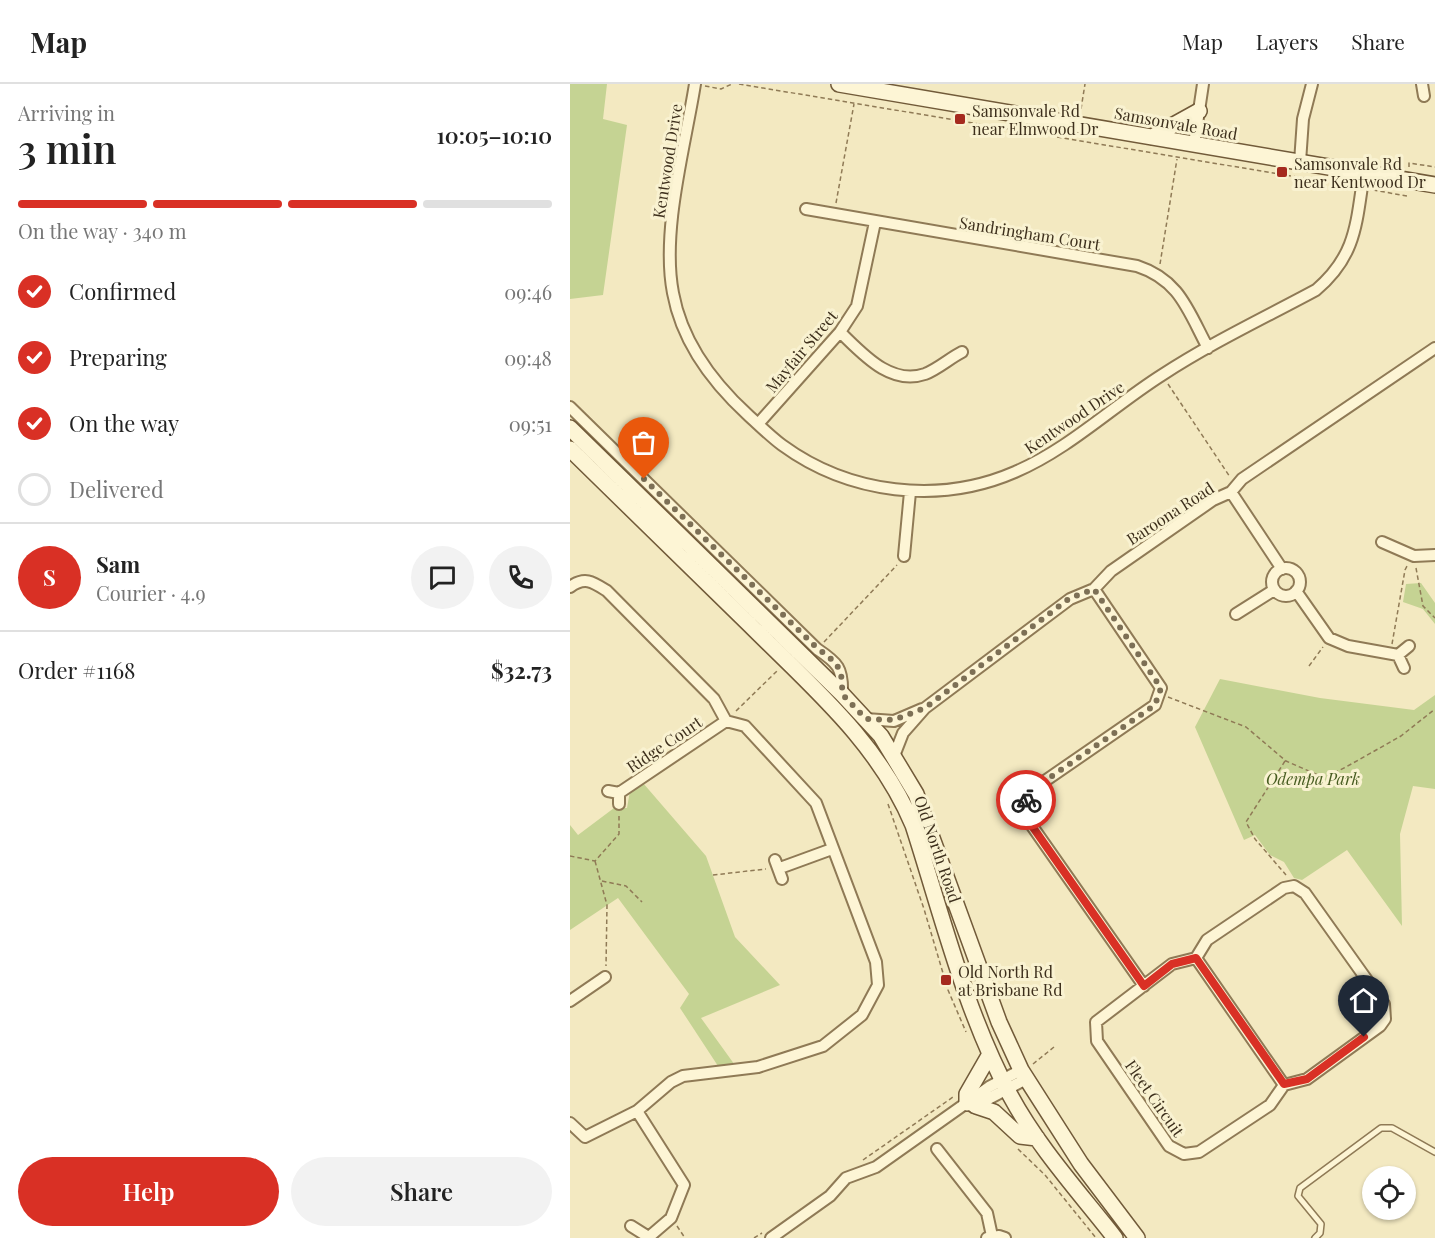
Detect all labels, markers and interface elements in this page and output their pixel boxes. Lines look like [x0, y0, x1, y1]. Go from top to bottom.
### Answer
text: Map [30, 23, 87, 60]
text: Map [1182, 27, 1223, 55]
text: Layers [1256, 27, 1318, 55]
text: Share [1351, 27, 1405, 55]
text: Arriving in [18, 99, 115, 126]
place label: Samsonvale Rd near Elmwood Dr [972, 100, 1098, 139]
street label: Kentwood Drive [648, 102, 686, 220]
street label: Samsonvale Road [1113, 102, 1239, 144]
marker: Samsonvale Rd near Elmwood Dr [953, 112, 967, 126]
text: 10:05–10:10 [436, 120, 552, 150]
text: 3 min [18, 122, 116, 174]
place label: Samsonvale Rd near Kentwood Dr [1294, 153, 1426, 192]
marker: Samsonvale Rd near Kentwood Dr [1275, 165, 1289, 179]
street label: Sandringham Court [958, 211, 1102, 255]
text: On the way · 340 m [18, 217, 186, 244]
icon: check [18, 275, 51, 308]
text: Confirmed [69, 276, 176, 306]
text: 09:46 [504, 278, 552, 305]
street label: Mayfair Street [760, 305, 842, 397]
icon: check [18, 341, 51, 374]
text: Preparing [69, 342, 167, 372]
text: 09:48 [504, 344, 552, 371]
street label: Kentwood Drive [1020, 376, 1128, 458]
icon: check [18, 407, 51, 440]
text: On the way [69, 408, 179, 438]
text: 09:51 [509, 410, 552, 437]
pin [618, 417, 669, 479]
icon: bag [627, 426, 660, 459]
text: Delivered [69, 474, 164, 504]
street label: Baroona Road [1122, 477, 1218, 549]
button: chat [411, 546, 474, 609]
button: phone [489, 546, 552, 609]
text: Sam [96, 549, 140, 579]
text: S [43, 562, 56, 592]
text: Courier · 4.9 [96, 579, 206, 606]
text: Order #1168 [18, 655, 135, 685]
text: $32.73 [491, 655, 552, 685]
street label: Ridge Court [622, 711, 706, 777]
park label: Odempa Park [1266, 768, 1360, 789]
courier [996, 770, 1056, 830]
icon: bike [1010, 784, 1043, 817]
street label: Old North Road [910, 793, 966, 905]
place label: Old North Rd at Brisbane Rd [958, 961, 1062, 1000]
marker: Old North Rd at Brisbane Rd [939, 973, 953, 987]
pin [1338, 975, 1389, 1037]
icon: home [1347, 984, 1380, 1017]
street label: Fleet Circuit [1121, 1056, 1189, 1141]
button: Help [18, 1157, 279, 1226]
button: Share [291, 1157, 552, 1226]
map controls [1362, 1166, 1416, 1220]
button: locate [1362, 1166, 1416, 1220]

